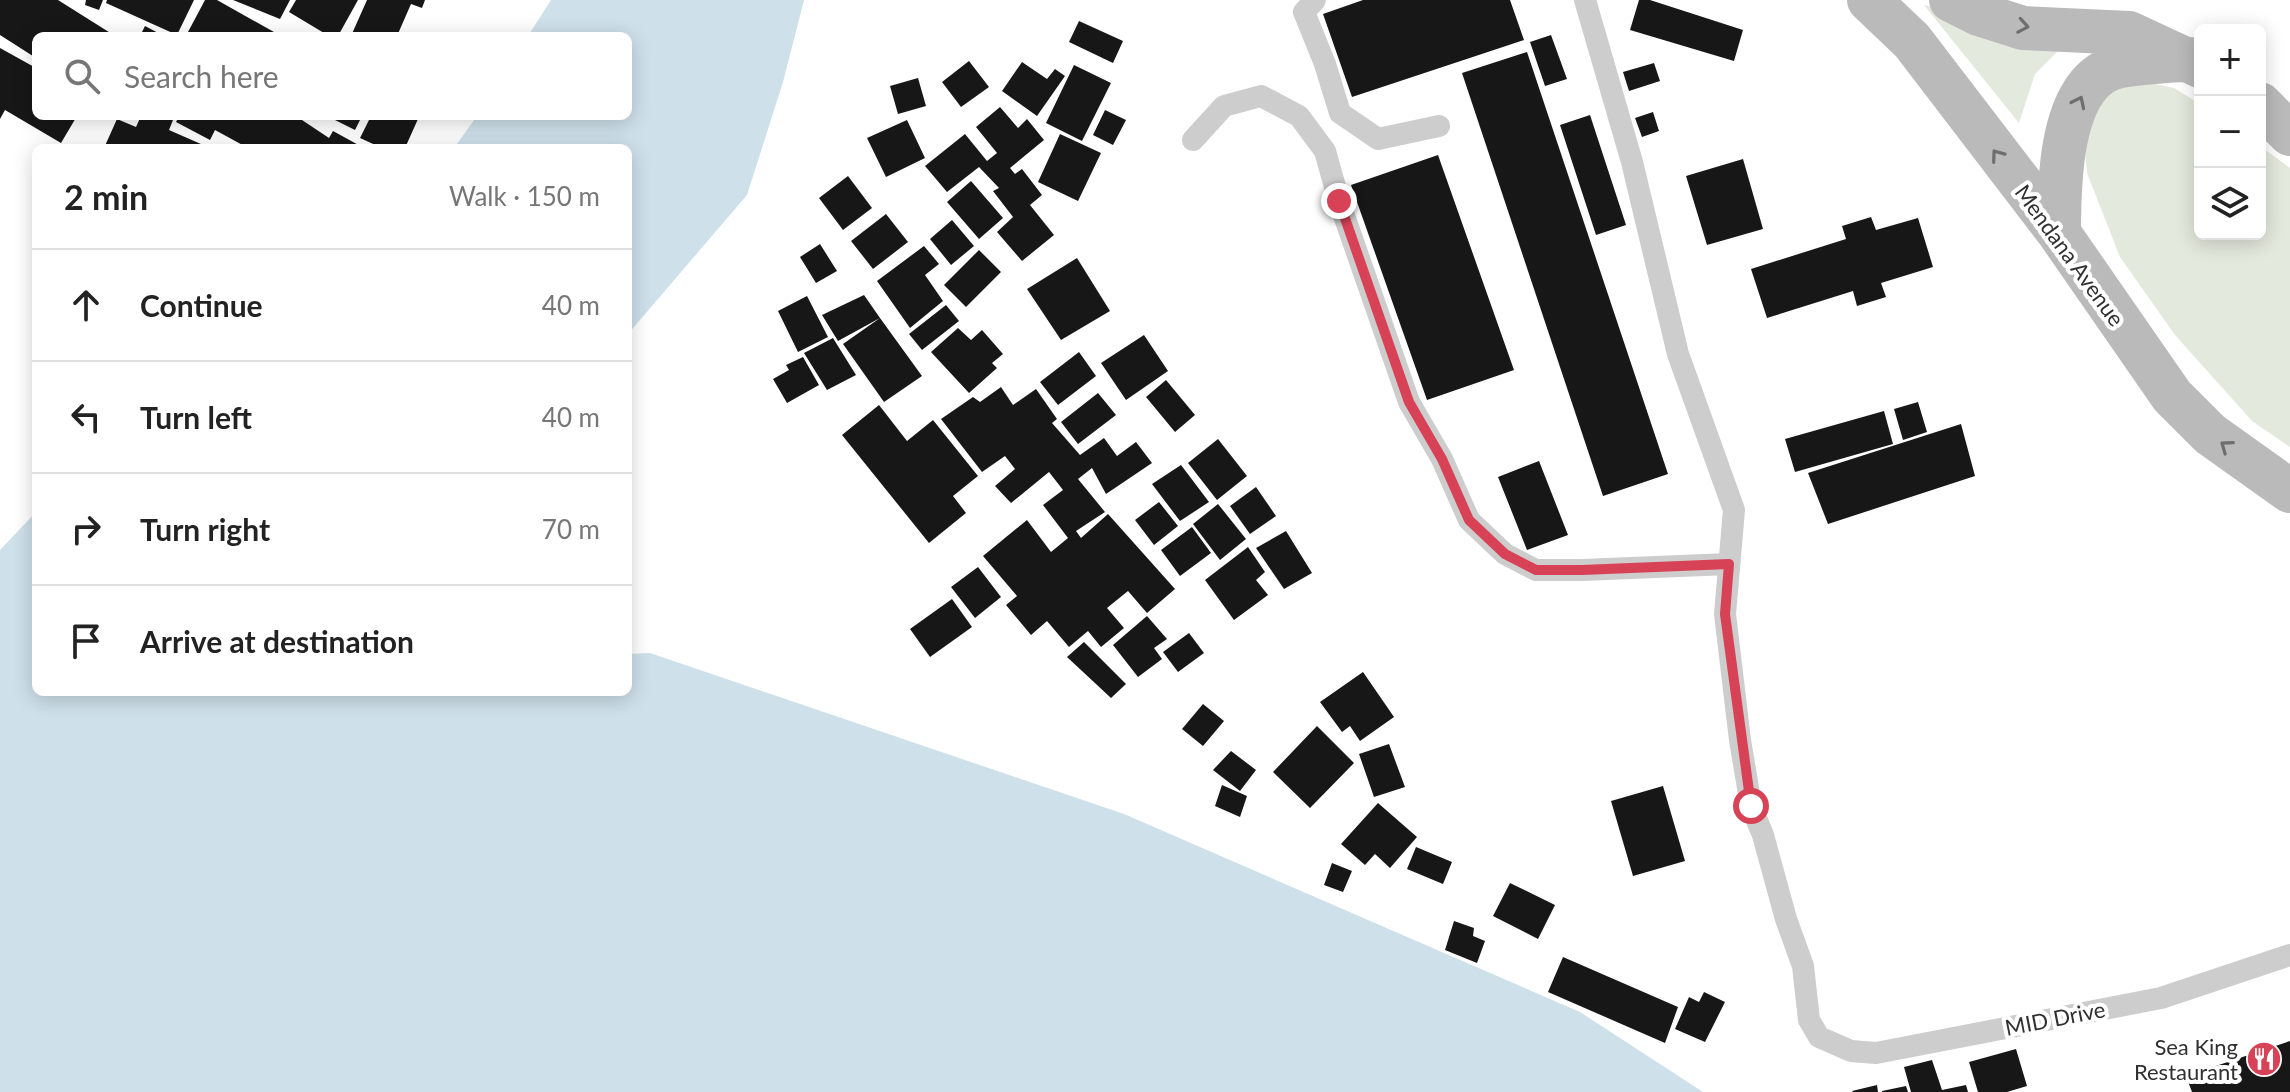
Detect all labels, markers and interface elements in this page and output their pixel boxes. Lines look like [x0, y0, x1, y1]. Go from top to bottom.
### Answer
one-way arrow [2017, 17, 2030, 34]
map controls [2194, 24, 2266, 240]
button: + [2194, 24, 2266, 96]
search box [32, 32, 632, 120]
icon: search [60, 54, 104, 98]
text: Search here [124, 58, 279, 94]
one-way arrow [2069, 96, 2085, 110]
button: − [2194, 96, 2266, 168]
one-way arrow [1993, 149, 2007, 163]
button: layers [2194, 168, 2266, 240]
text: 2 min [64, 176, 148, 217]
street label: Mendana Avenue [2010, 179, 2130, 331]
text: Walk · 150 m [449, 180, 600, 212]
route end [1321, 183, 1357, 219]
icon: ahead [64, 283, 108, 327]
text: Continue [140, 287, 263, 323]
text: 40 m [542, 289, 600, 321]
icon: left [64, 395, 108, 439]
text: Turn left [140, 399, 252, 435]
text: 40 m [542, 401, 600, 433]
one-way arrow [2220, 441, 2235, 456]
icon: right [64, 507, 108, 551]
text: Turn right [140, 511, 270, 547]
text: 70 m [542, 513, 600, 545]
icon: arrive [64, 619, 108, 663]
text: Arrive at destination [140, 623, 414, 659]
route start [1733, 788, 1769, 824]
street label: MID Drive [2003, 995, 2107, 1041]
place label: Sea King Restaurant [2134, 1033, 2238, 1085]
restaurant icon: Sea King Restaurant [2245, 1040, 2283, 1078]

